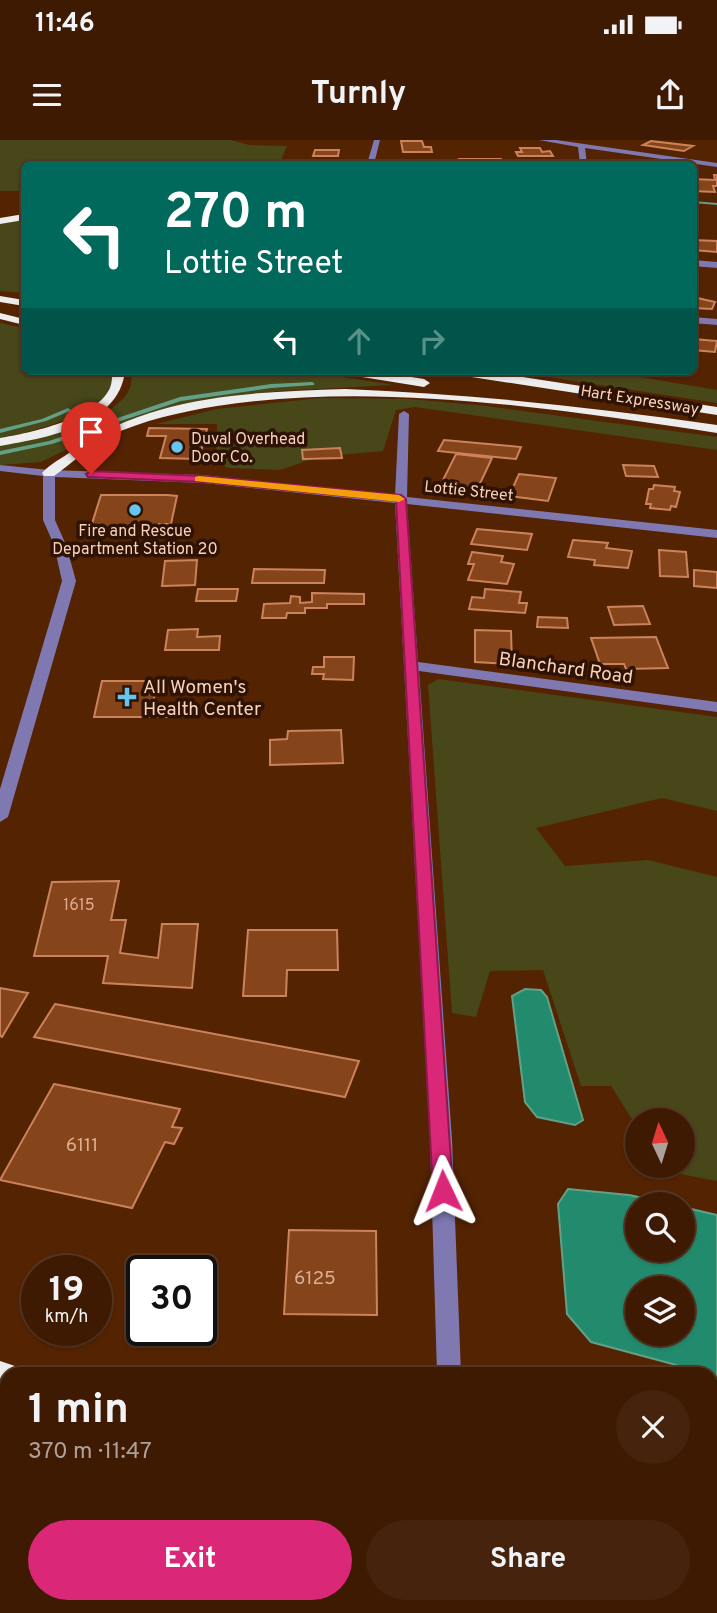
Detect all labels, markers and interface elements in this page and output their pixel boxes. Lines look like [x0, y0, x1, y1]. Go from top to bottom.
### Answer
text: 11:46 [35, 8, 95, 41]
text: Turnly [311, 75, 406, 115]
icon: menu [28, 76, 66, 114]
icon: share [651, 76, 689, 114]
text: 270 m [164, 184, 307, 246]
icon: left [49, 189, 140, 280]
text: Lottie Street [164, 245, 343, 285]
icon: left [267, 322, 305, 360]
icon: ahead [340, 322, 378, 360]
icon: right [413, 322, 451, 360]
street label: Hart Expressway [579, 382, 700, 420]
pin [61, 402, 121, 474]
icon: arrive [72, 413, 110, 451]
place label: Duval Overhead Door Co. [191, 430, 305, 468]
marker: Duval Overhead Door Co. [169, 439, 185, 455]
street label: Lottie Street [423, 477, 514, 507]
marker: Fire and Rescue Department Station 20 [127, 502, 143, 518]
place label: Fire and Rescue Department Station 20 [52, 522, 218, 560]
street label: Blanchard Road [497, 648, 634, 690]
place label: All Women's Health Center [143, 676, 262, 722]
marker: All Women's Health Center [117, 687, 137, 707]
house number: 1615 [63, 896, 95, 916]
north arrow [625, 1108, 695, 1178]
map controls [625, 1108, 695, 1346]
house number: 6111 [66, 1134, 98, 1158]
position arrow [406, 1154, 480, 1228]
button: search [625, 1192, 695, 1262]
speed limit sign: 30 [126, 1255, 217, 1346]
house number: 6125 [294, 1267, 336, 1291]
text: 19 [49, 1269, 84, 1313]
button: layers [625, 1276, 695, 1346]
text: km/h [45, 1306, 88, 1329]
text: 1 min [28, 1385, 129, 1438]
button: close [616, 1390, 690, 1464]
text: 370 m · 11:47 [28, 1438, 152, 1467]
button: Exit [28, 1520, 352, 1600]
button: Share [366, 1520, 690, 1600]

